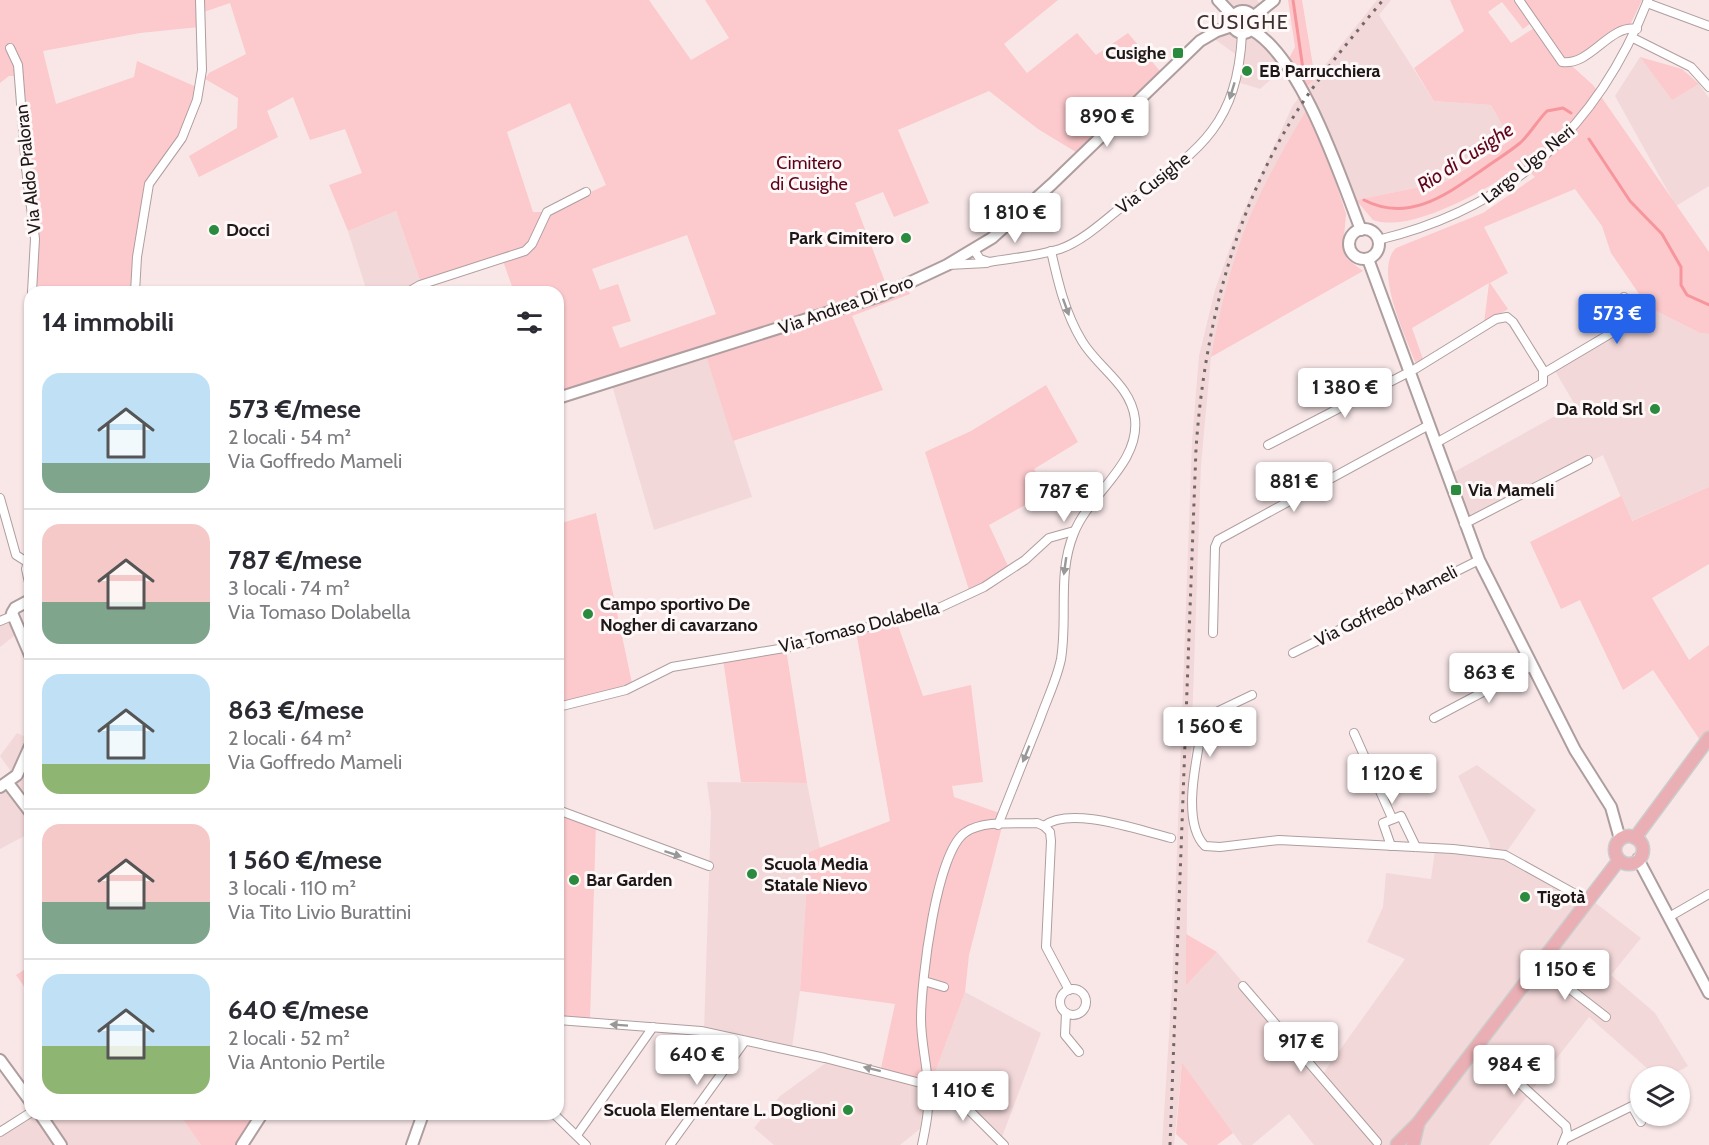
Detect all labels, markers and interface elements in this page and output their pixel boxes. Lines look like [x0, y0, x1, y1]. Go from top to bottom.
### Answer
district label: CUSIGHE [1197, 10, 1289, 34]
place label: Cusighe [1105, 42, 1166, 64]
marker: Cusighe [1171, 46, 1185, 60]
place label: EB Parrucchiera [1259, 60, 1380, 82]
marker: EB Parrucchiera [1240, 64, 1254, 78]
one-way arrow [1227, 82, 1236, 100]
pin: 890 € [1065, 97, 1149, 148]
street label: Via Aldo Praloran [10, 103, 46, 235]
text: 890 € [1080, 104, 1134, 128]
water label: Rio di Cusighe [1412, 117, 1518, 197]
street label: Largo Ugo Neri [1477, 120, 1579, 208]
street label: Via Cusighe [1112, 147, 1194, 219]
park label: Cimitero di Cusighe [770, 152, 848, 195]
pin: 1 810 € [960, 193, 1070, 244]
text: 1 810 € [984, 200, 1046, 224]
place label: Docci [226, 219, 270, 241]
marker: Docci [207, 223, 221, 237]
place label: Park Cimitero [789, 227, 894, 249]
marker: Park Cimitero [899, 231, 913, 245]
street label: Via Andrea Di Foro [776, 270, 916, 340]
pin: 573 € [1575, 294, 1659, 345]
one-way arrow [1061, 298, 1071, 316]
text: 573 € [1592, 301, 1642, 325]
text: 14 immobili [42, 306, 174, 338]
icon: filters [513, 306, 546, 339]
pin: 1 380 € [1290, 368, 1400, 419]
text: 1 380 € [1312, 375, 1378, 399]
text: 573 €/mese [228, 393, 361, 425]
icon: home [90, 397, 162, 469]
place label: Da Rold Srl [1556, 398, 1643, 420]
marker: Da Rold Srl [1648, 402, 1662, 416]
text: 2 locali · 54 m² [228, 425, 351, 449]
text: Via Goffredo Mameli [228, 449, 402, 473]
pin: 881 € [1252, 462, 1336, 513]
text: 881 € [1270, 469, 1318, 493]
pin: 787 € [1022, 472, 1106, 523]
text: 787 € [1039, 479, 1089, 503]
place label: Via Mameli [1468, 479, 1554, 501]
marker: Via Mameli [1449, 483, 1463, 497]
text: 787 €/mese [228, 544, 362, 576]
icon: home [90, 548, 162, 620]
one-way arrow [1060, 557, 1069, 576]
street label: Via Goffredo Mameli [1311, 561, 1461, 651]
text: 3 locali · 74 m² [228, 576, 350, 600]
place label: Campo sportivo De Nogher di cavarzano [600, 593, 758, 636]
street label: Via Tomaso Dolabella [777, 596, 942, 658]
text: Via Tomaso Dolabella [228, 600, 411, 624]
marker: Campo sportivo De Nogher di cavarzano [581, 607, 595, 621]
pin: 863 € [1447, 653, 1531, 704]
text: 863 € [1463, 660, 1515, 684]
text: 863 €/mese [228, 694, 364, 726]
icon: home [90, 698, 162, 770]
pin: 1 560 € [1155, 707, 1265, 758]
text: 1 560 € [1177, 714, 1243, 738]
text: 2 locali · 64 m² [228, 726, 352, 750]
one-way arrow [1020, 746, 1030, 764]
text: Via Goffredo Mameli [228, 750, 402, 774]
pin: 1 120 € [1337, 754, 1447, 805]
text: 1 120 € [1361, 761, 1423, 785]
text: 1 560 €/mese [228, 844, 382, 876]
icon: home [90, 848, 162, 920]
one-way arrow [664, 850, 682, 860]
place label: Scuola Media Statale Nievo [764, 853, 868, 896]
marker: Scuola Media Statale Nievo [745, 867, 759, 881]
place label: Bar Garden [586, 869, 672, 891]
marker: Bar Garden [567, 873, 581, 887]
text: 3 locali · 110 m² [228, 876, 356, 900]
place label: Tigotà [1537, 886, 1585, 908]
marker: Tigotà [1518, 890, 1532, 904]
text: Via Tito Livio Burattini [228, 900, 411, 924]
pin: 1 150 € [1510, 950, 1620, 1001]
text: 1 150 € [1534, 957, 1596, 981]
text: 640 €/mese [228, 994, 369, 1026]
icon: home [90, 998, 162, 1070]
one-way arrow [609, 1020, 628, 1029]
pin: 917 € [1259, 1022, 1343, 1073]
text: 2 locali · 52 m² [228, 1026, 350, 1050]
text: 917 € [1278, 1029, 1324, 1053]
pin: 640 € [655, 1035, 739, 1086]
text: 640 € [669, 1042, 725, 1066]
pin: 984 € [1472, 1045, 1556, 1096]
text: Via Antonio Pertile [228, 1050, 385, 1074]
text: 984 € [1487, 1052, 1541, 1076]
one-way arrow [863, 1064, 881, 1073]
map controls [1630, 1066, 1690, 1126]
button: layers [1630, 1066, 1690, 1126]
pin: 1 410 € [908, 1071, 1018, 1122]
text: 1 410 € [932, 1078, 994, 1102]
place label: Scuola Elementare L. Doglioni [604, 1099, 836, 1121]
marker: Scuola Elementare L. Doglioni [841, 1103, 855, 1117]

